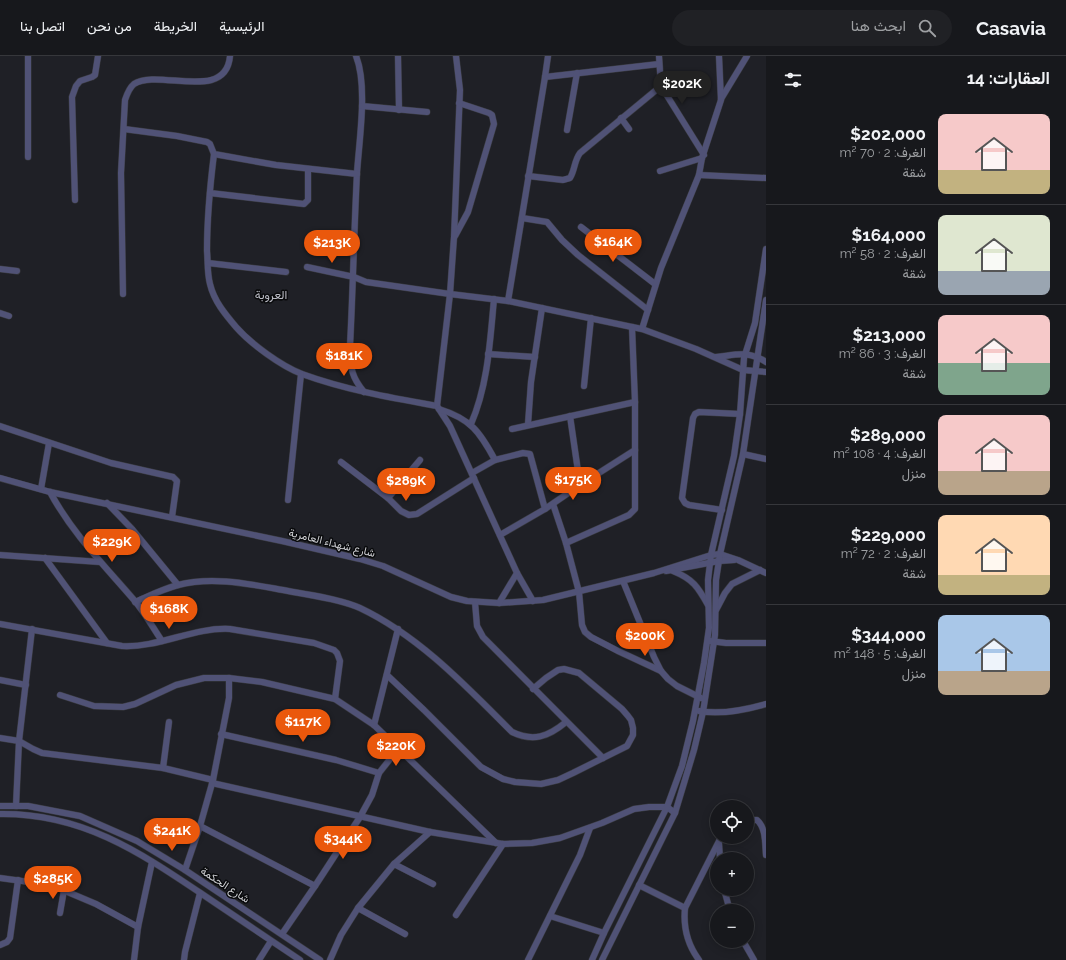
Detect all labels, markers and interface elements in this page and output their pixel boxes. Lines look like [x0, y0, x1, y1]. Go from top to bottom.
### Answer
search box [672, 10, 952, 46]
text: ابحث هنا [851, 17, 906, 35]
icon: search [916, 17, 938, 39]
text: Casavia [976, 17, 1046, 39]
text: اتصل بنا [20, 18, 65, 34]
text: من نحن [87, 18, 132, 34]
text: الخريطة [154, 18, 197, 34]
text: الرئيسية [219, 18, 264, 34]
text: العقارات: 14 [967, 68, 1050, 88]
icon: filters [782, 69, 804, 91]
pin: $202K [654, 71, 710, 105]
text: $202K [662, 76, 702, 91]
text: $202,000 [850, 124, 926, 144]
icon: home [970, 130, 1018, 178]
text: الغرف: 2 · 70 m² [840, 145, 926, 160]
text: شقة [903, 165, 926, 180]
text: $164,000 [852, 225, 926, 245]
pin: $164K [585, 229, 641, 263]
pin: $213K [304, 230, 360, 264]
icon: home [970, 231, 1018, 279]
text: $164K [594, 234, 632, 249]
text: $213K [313, 235, 351, 250]
text: الغرف: 2 · 58 m² [840, 246, 926, 261]
text: شقة [903, 266, 926, 281]
district label: العروبة [255, 288, 287, 303]
text: $213,000 [852, 325, 926, 345]
icon: home [970, 331, 1018, 379]
pin: $181K [316, 343, 372, 377]
text: الغرف: 3 · 86 m² [839, 346, 926, 361]
text: $181K [325, 348, 363, 363]
text: شقة [903, 366, 926, 381]
text: $289,000 [850, 425, 926, 445]
icon: home [970, 431, 1018, 479]
text: الغرف: 4 · 108 m² [833, 446, 926, 461]
text: منزل [902, 466, 926, 481]
pin: $175K [545, 467, 601, 501]
pin: $289K [378, 468, 434, 502]
text: $175K [554, 472, 592, 487]
text: $289K [386, 473, 426, 488]
text: $229,000 [851, 525, 926, 545]
street label: شارع شهداء العامرية [287, 526, 377, 561]
pin: $229K [84, 529, 140, 563]
icon: home [970, 531, 1018, 579]
text: $229K [92, 534, 132, 549]
text: الغرف: 2 · 72 m² [841, 546, 926, 561]
text: شقة [903, 566, 926, 581]
pin: $168K [141, 596, 197, 630]
text: $168K [149, 601, 189, 616]
pin: $200K [617, 623, 673, 657]
text: $344,000 [851, 625, 926, 645]
text: $200K [625, 628, 665, 643]
icon: home [970, 631, 1018, 679]
text: الغرف: 5 · 148 m² [834, 646, 926, 661]
text: منزل [902, 666, 926, 681]
pin: $117K [275, 709, 331, 743]
text: $117K [284, 714, 322, 729]
pin: $220K [368, 733, 424, 767]
text: $220K [376, 738, 416, 753]
map controls [710, 800, 754, 948]
button: locate [710, 800, 754, 844]
pin: $241K [144, 818, 200, 852]
text: $241K [153, 823, 191, 838]
pin: $344K [315, 826, 371, 860]
text: $344K [324, 831, 362, 846]
button: + [710, 852, 754, 896]
street label: شارع الحكمة [198, 864, 252, 907]
pin: $285K [25, 866, 81, 900]
text: $285K [33, 871, 73, 886]
button: − [710, 904, 754, 948]

